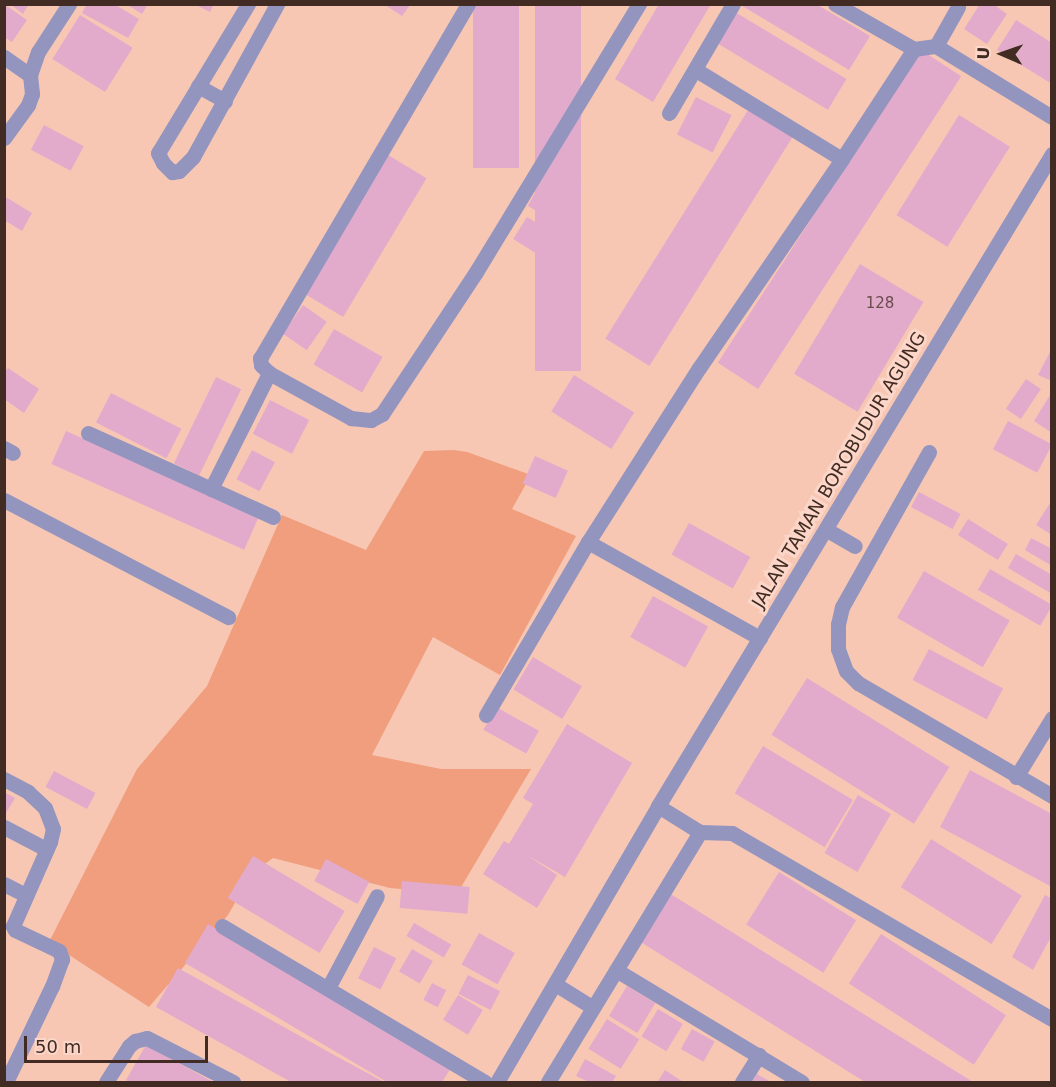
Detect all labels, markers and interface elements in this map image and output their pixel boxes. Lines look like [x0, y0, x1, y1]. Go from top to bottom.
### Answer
north arrow [972, 24, 1032, 84]
text: U [974, 47, 993, 60]
house number: 128 [866, 295, 894, 313]
street label: JALAN TAMAN BOROBUDUR AGUNG [748, 328, 930, 612]
scale bar [27, 1024, 212, 1062]
text: 50 m [35, 1036, 81, 1057]

